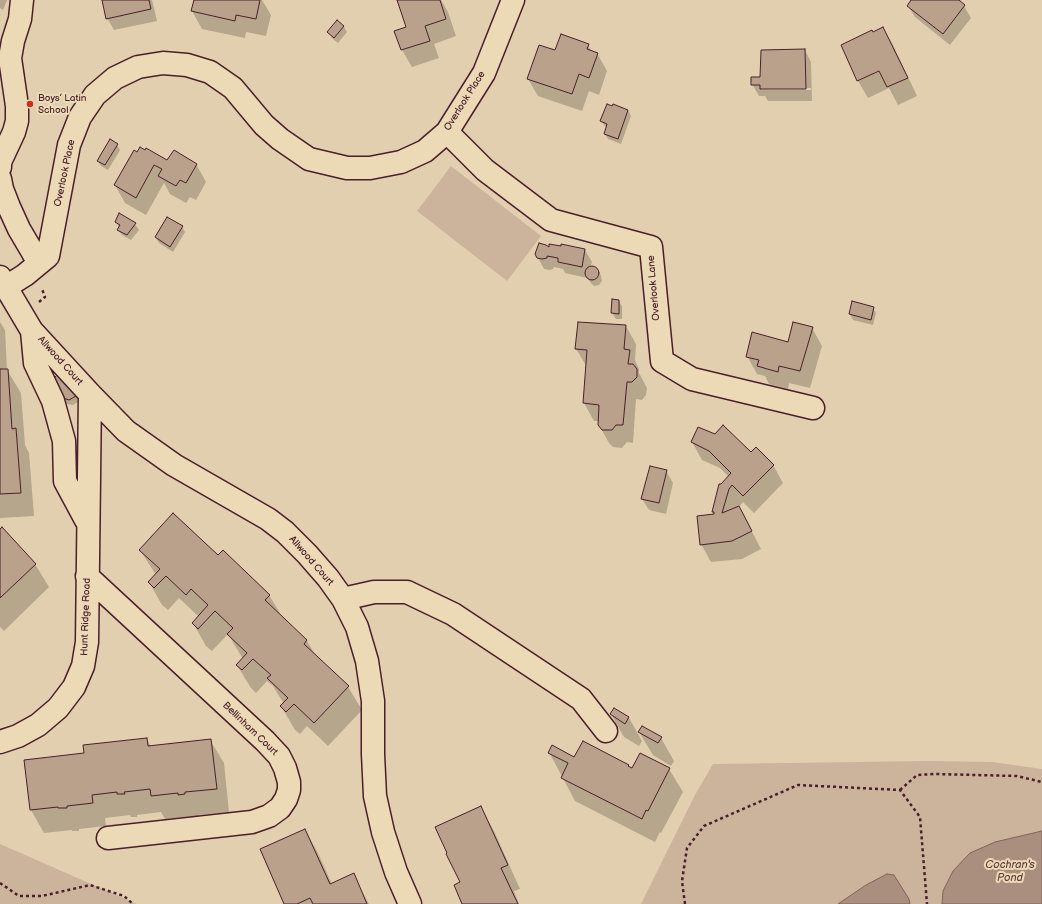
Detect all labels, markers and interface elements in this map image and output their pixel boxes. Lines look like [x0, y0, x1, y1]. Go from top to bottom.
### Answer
street label: Overlook Place [442, 69, 488, 133]
place label: Boys’ Latin School [38, 92, 86, 116]
marker: Boys’ Latin School [25, 99, 35, 109]
street label: Overlook Place [52, 138, 78, 208]
street label: Overlook Lane [645, 255, 663, 321]
street label: Allwood Court [35, 334, 85, 388]
street label: Allwood Court [286, 534, 336, 588]
street label: Hunt Ridge Road [79, 578, 93, 656]
street label: Bellinham Court [220, 700, 280, 758]
water label: Cochran's Pond [985, 858, 1035, 884]

